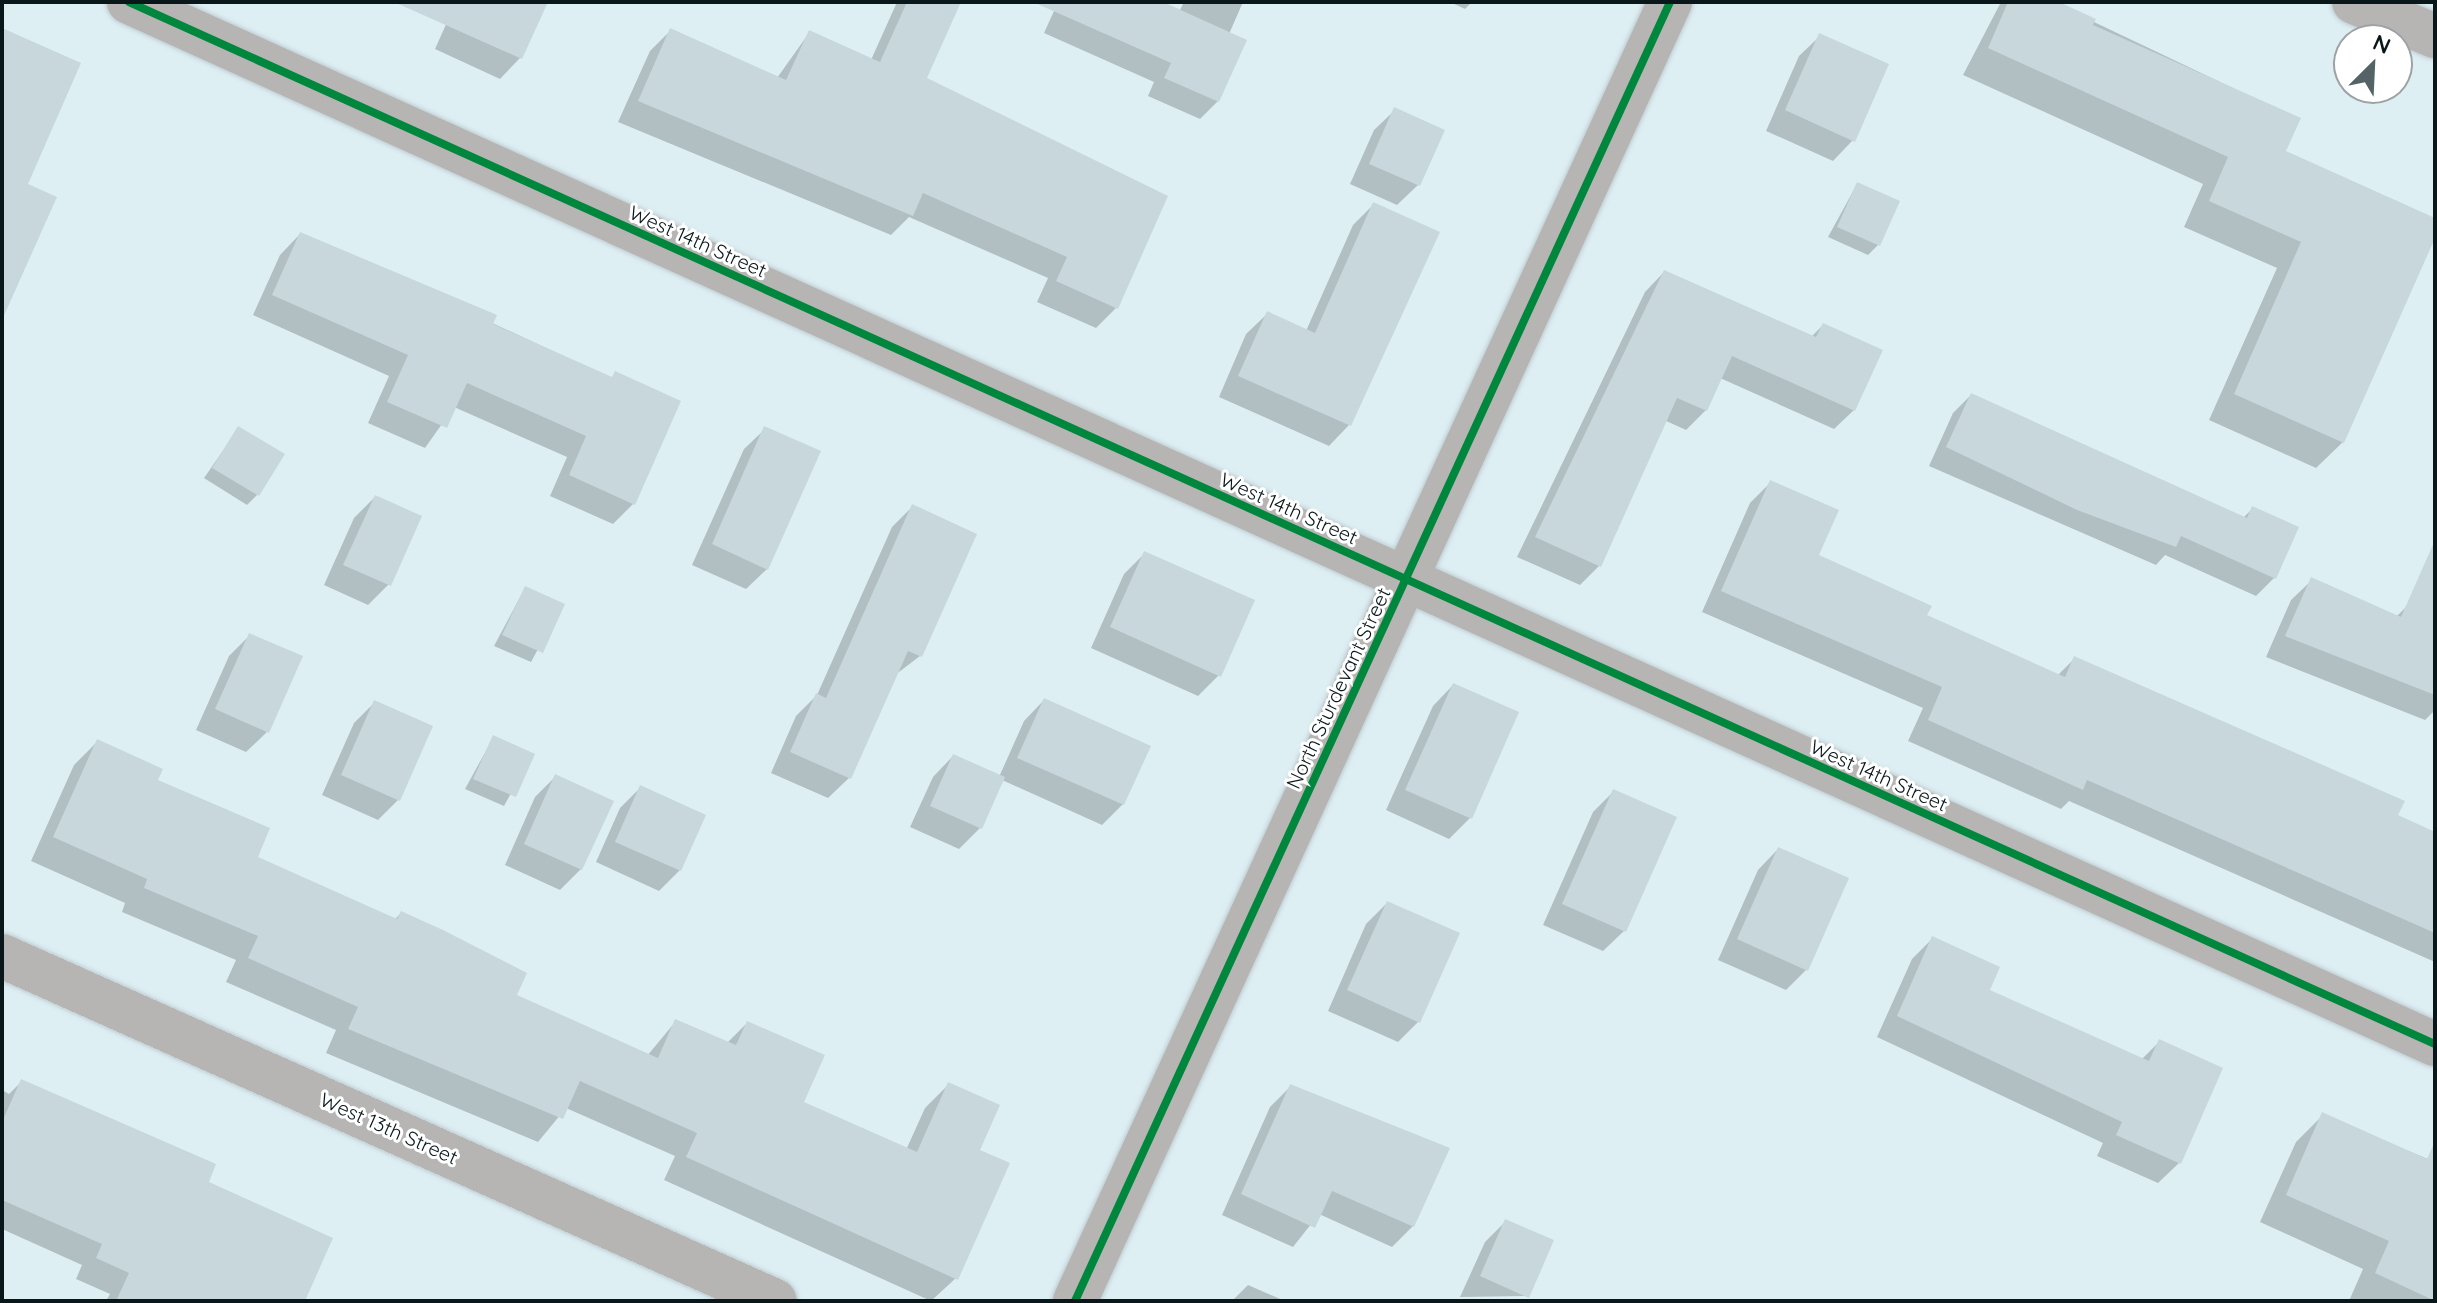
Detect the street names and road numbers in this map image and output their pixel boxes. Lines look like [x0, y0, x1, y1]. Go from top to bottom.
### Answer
street label: West 14th Street [626, 200, 770, 282]
street label: West 14th Street [1217, 467, 1361, 549]
street label: North Sturdevant Street [1281, 584, 1395, 792]
street label: West 14th Street [1807, 734, 1951, 816]
street label: West 13th Street [316, 1087, 462, 1169]

